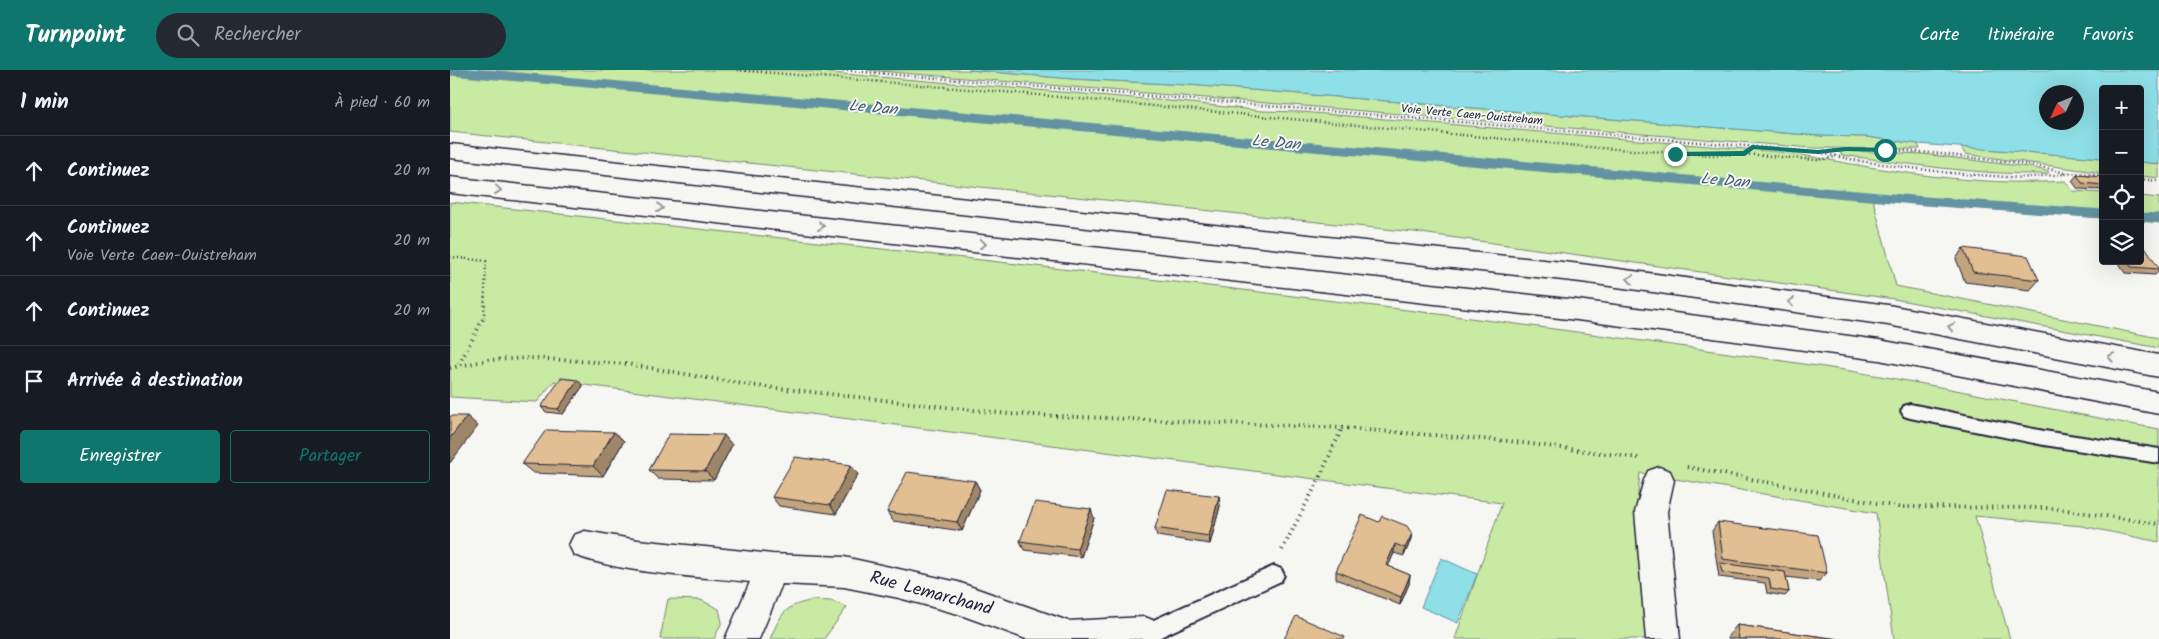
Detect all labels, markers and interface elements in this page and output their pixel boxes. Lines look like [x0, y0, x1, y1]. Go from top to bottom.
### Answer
search box [156, 13, 506, 58]
text: Turnpoint [25, 16, 126, 55]
text: Rechercher [214, 20, 301, 50]
icon: search [174, 21, 202, 49]
text: Carte [1919, 21, 1959, 50]
text: Itinéraire [1987, 21, 2054, 50]
text: Favoris [2082, 21, 2134, 50]
north arrow [2039, 85, 2084, 130]
map controls [2099, 85, 2144, 265]
button: + [2099, 85, 2144, 130]
text: 1 min [20, 86, 69, 119]
text: À pied · 60 m [335, 90, 430, 115]
water label: Le Dan [848, 93, 900, 123]
street label: Voie Verte Caen-Ouistreham [1400, 99, 1544, 131]
water label: Le Dan [1251, 128, 1303, 158]
button: − [2099, 130, 2144, 175]
route start [1874, 139, 1897, 162]
route end [1664, 143, 1687, 166]
text: Continuez [67, 156, 150, 186]
icon: ahead [20, 157, 48, 185]
text: 20 m [394, 158, 430, 183]
water label: Le Dan [1700, 166, 1752, 196]
button: locate [2099, 175, 2144, 220]
one-way arrow [495, 184, 503, 195]
one-way arrow [656, 202, 664, 213]
text: Continuez [67, 213, 150, 243]
one-way arrow [818, 220, 826, 231]
button: layers [2099, 220, 2144, 265]
icon: ahead [20, 227, 48, 255]
text: 20 m [394, 228, 430, 253]
one-way arrow [979, 238, 987, 249]
text: Voie Verte Caen-Ouistreham [67, 243, 257, 268]
one-way arrow [1626, 275, 1634, 285]
text: Continuez [67, 296, 150, 326]
icon: ahead [20, 297, 48, 325]
one-way arrow [1787, 297, 1795, 308]
text: 20 m [394, 298, 430, 323]
one-way arrow [1947, 322, 1956, 333]
one-way arrow [2107, 352, 2115, 362]
text: Arrivée à destination [67, 366, 243, 396]
icon: arrive [20, 367, 48, 395]
button: Enregistrer [20, 430, 220, 483]
button: Partager [230, 430, 430, 483]
street label: Rue Lemarchand [866, 564, 996, 625]

